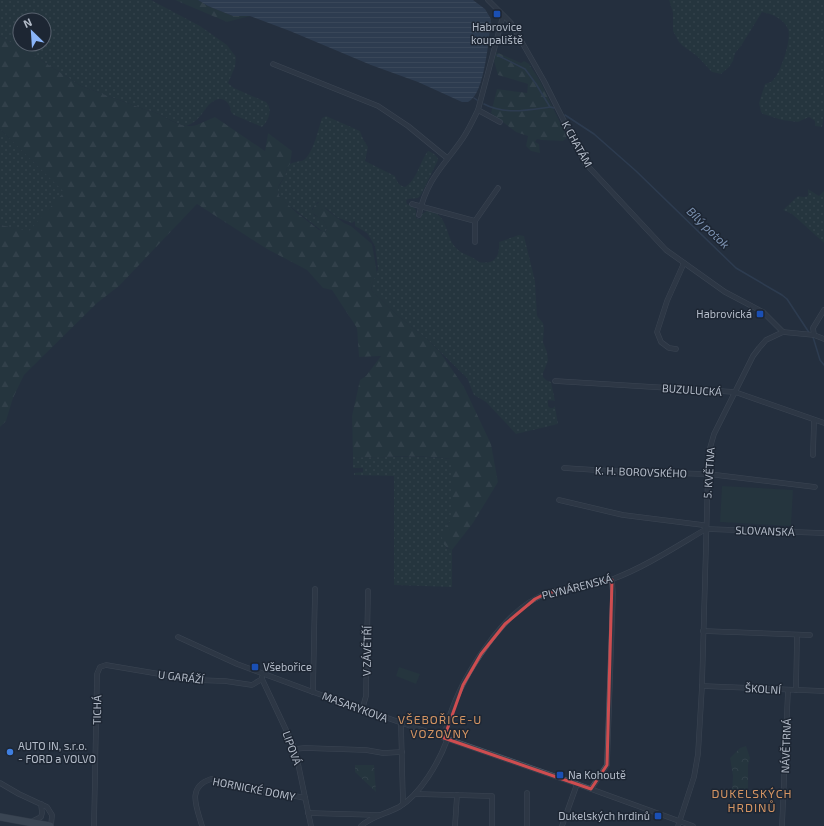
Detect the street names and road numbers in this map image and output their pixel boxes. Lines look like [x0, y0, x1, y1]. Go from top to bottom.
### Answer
street label: K CHATÁM [559, 118, 595, 169]
street label: BUZULUCKÁ [662, 381, 723, 398]
street label: 5. KVĚTNA [700, 447, 717, 499]
street label: K. H. BOROVSKÉHO [595, 463, 687, 480]
street label: SLOVANSKÁ [735, 523, 795, 538]
street label: PLYNÁRENSKÁ [540, 571, 614, 602]
street label: V ZÁVĚTŘÍ [360, 625, 373, 676]
street label: U GARÁŽÍ [157, 667, 206, 686]
street label: ŠKOLNÍ [745, 681, 782, 696]
street label: MASARYKOVA [320, 689, 390, 725]
street label: TICHÁ [90, 695, 103, 725]
street label: NÁVĚTRNÁ [778, 718, 793, 774]
street label: LIPOVÁ [280, 729, 305, 767]
street label: HORNICKÉ DOMY [212, 774, 297, 803]

